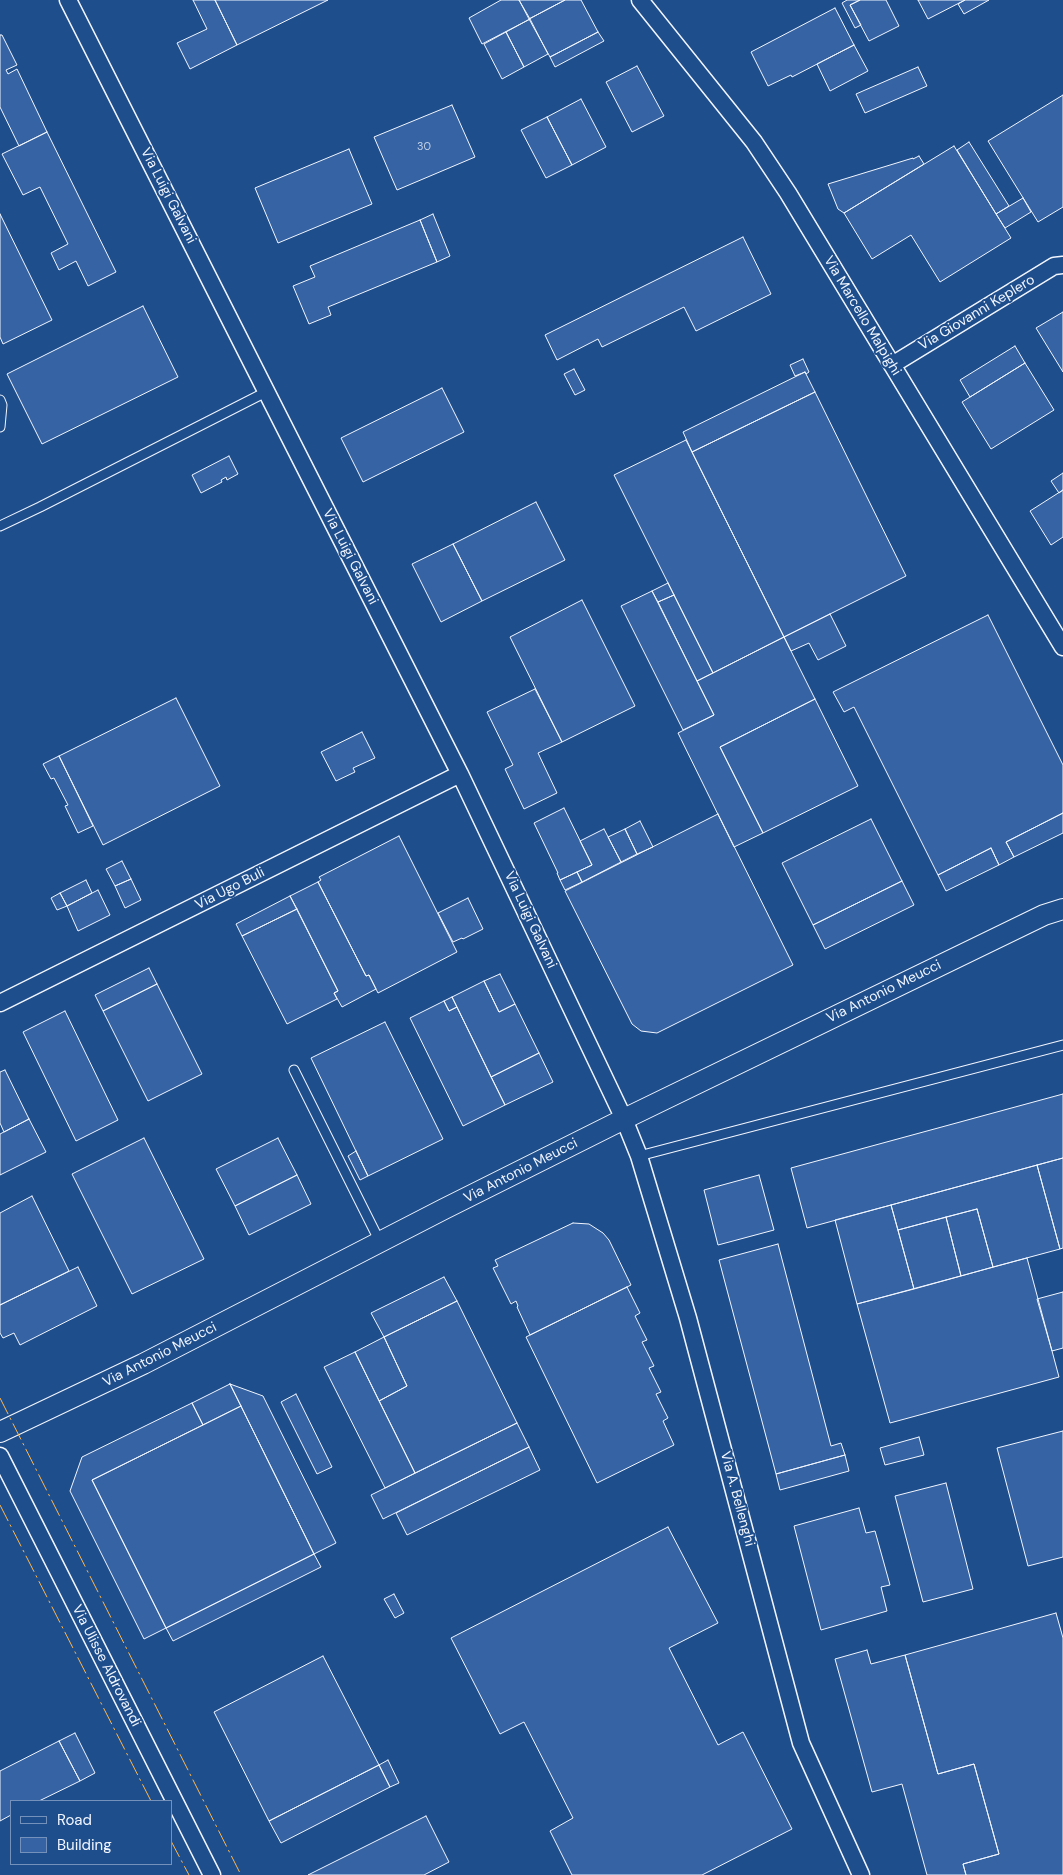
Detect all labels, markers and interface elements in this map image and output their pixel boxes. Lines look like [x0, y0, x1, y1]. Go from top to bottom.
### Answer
house number: 30 [417, 140, 431, 154]
street label: Via Luigi Galvani [137, 145, 199, 247]
street label: Via Marcello Malpighi [820, 253, 904, 379]
street label: Via Giovanni Keplero [916, 272, 1038, 354]
street label: Via Luigi Galvani [319, 506, 381, 608]
street label: Via Ugo Buli [192, 864, 268, 914]
street label: Via Luigi Galvani [500, 869, 560, 971]
street label: Via Antonio Meucci [824, 957, 944, 1027]
street label: Via Antonio Meucci [461, 1135, 581, 1207]
street label: Via Antonio Meucci [100, 1319, 220, 1391]
street label: Via A. Bellenghi [716, 1450, 758, 1548]
street label: Via Ulisse Aldrovandi [68, 1602, 144, 1730]
legend [10, 1800, 172, 1865]
text: Road [57, 1810, 92, 1830]
text: Building [57, 1835, 112, 1855]

